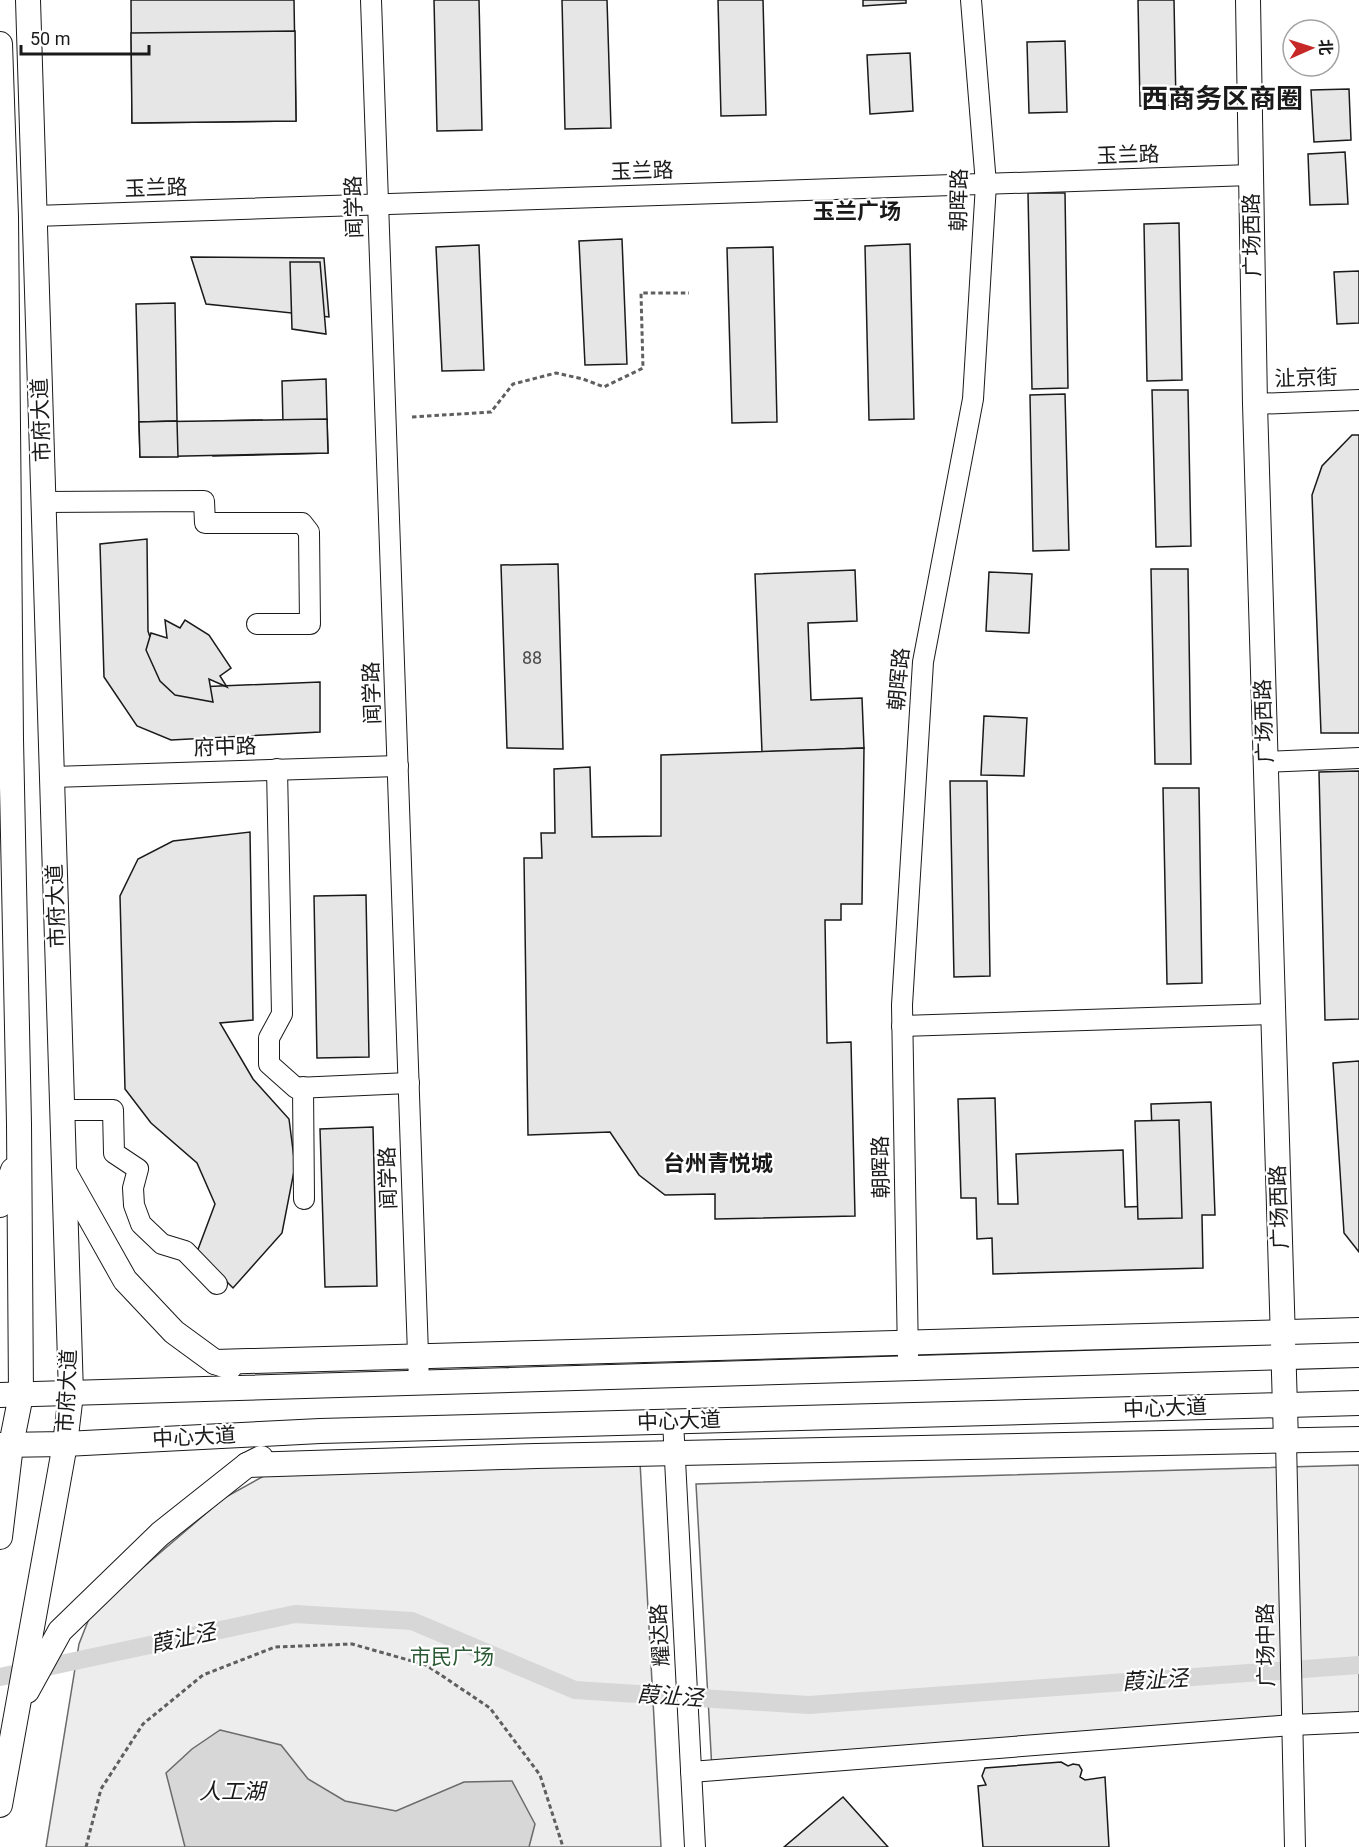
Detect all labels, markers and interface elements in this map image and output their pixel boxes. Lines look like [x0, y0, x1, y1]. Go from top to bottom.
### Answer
scale bar [21, 18, 148, 56]
north arrow [1281, 18, 1341, 78]
text: 50 m [30, 28, 70, 49]
text: 北 [1316, 39, 1335, 56]
district label: 西商务区商圈 [1141, 83, 1303, 115]
street label: 玉兰路 [1096, 142, 1160, 168]
street label: 玉兰路 [610, 158, 674, 184]
street label: 朝晖路 [946, 168, 972, 232]
street label: 玉兰路 [124, 175, 188, 201]
street label: 闻学路 [341, 175, 367, 239]
street label: 广场西路 [1239, 193, 1265, 277]
district label: 玉兰广场 [813, 199, 901, 224]
street label: 沚京街 [1274, 365, 1338, 391]
street label: 市府大道 [28, 378, 54, 462]
house number: 88 [522, 647, 542, 668]
street label: 朝晖路 [884, 647, 914, 711]
street label: 闻学路 [359, 661, 385, 725]
street label: 广场西路 [1251, 679, 1277, 763]
street label: 府中路 [193, 734, 257, 760]
street label: 市府大道 [43, 864, 69, 948]
street label: 朝晖路 [868, 1135, 894, 1199]
street label: 闻学路 [375, 1146, 401, 1210]
district label: 台州青悦城 [663, 1151, 773, 1176]
street label: 广场西路 [1266, 1165, 1292, 1249]
street label: 市府大道 [53, 1348, 81, 1434]
street label: 中心大道 [1123, 1395, 1207, 1421]
street label: 中心大道 [637, 1408, 721, 1434]
street label: 中心大道 [151, 1423, 237, 1451]
street label: 耀达路 [646, 1603, 674, 1667]
street label: 广场中路 [1253, 1603, 1279, 1687]
water label: 葭沚泾 [148, 1618, 220, 1657]
park label: 市民广场 [410, 1645, 494, 1669]
water label: 葭沚泾 [1121, 1665, 1191, 1695]
water label: 葭沚泾 [636, 1681, 706, 1711]
water label: 人工湖 [199, 1779, 268, 1804]

